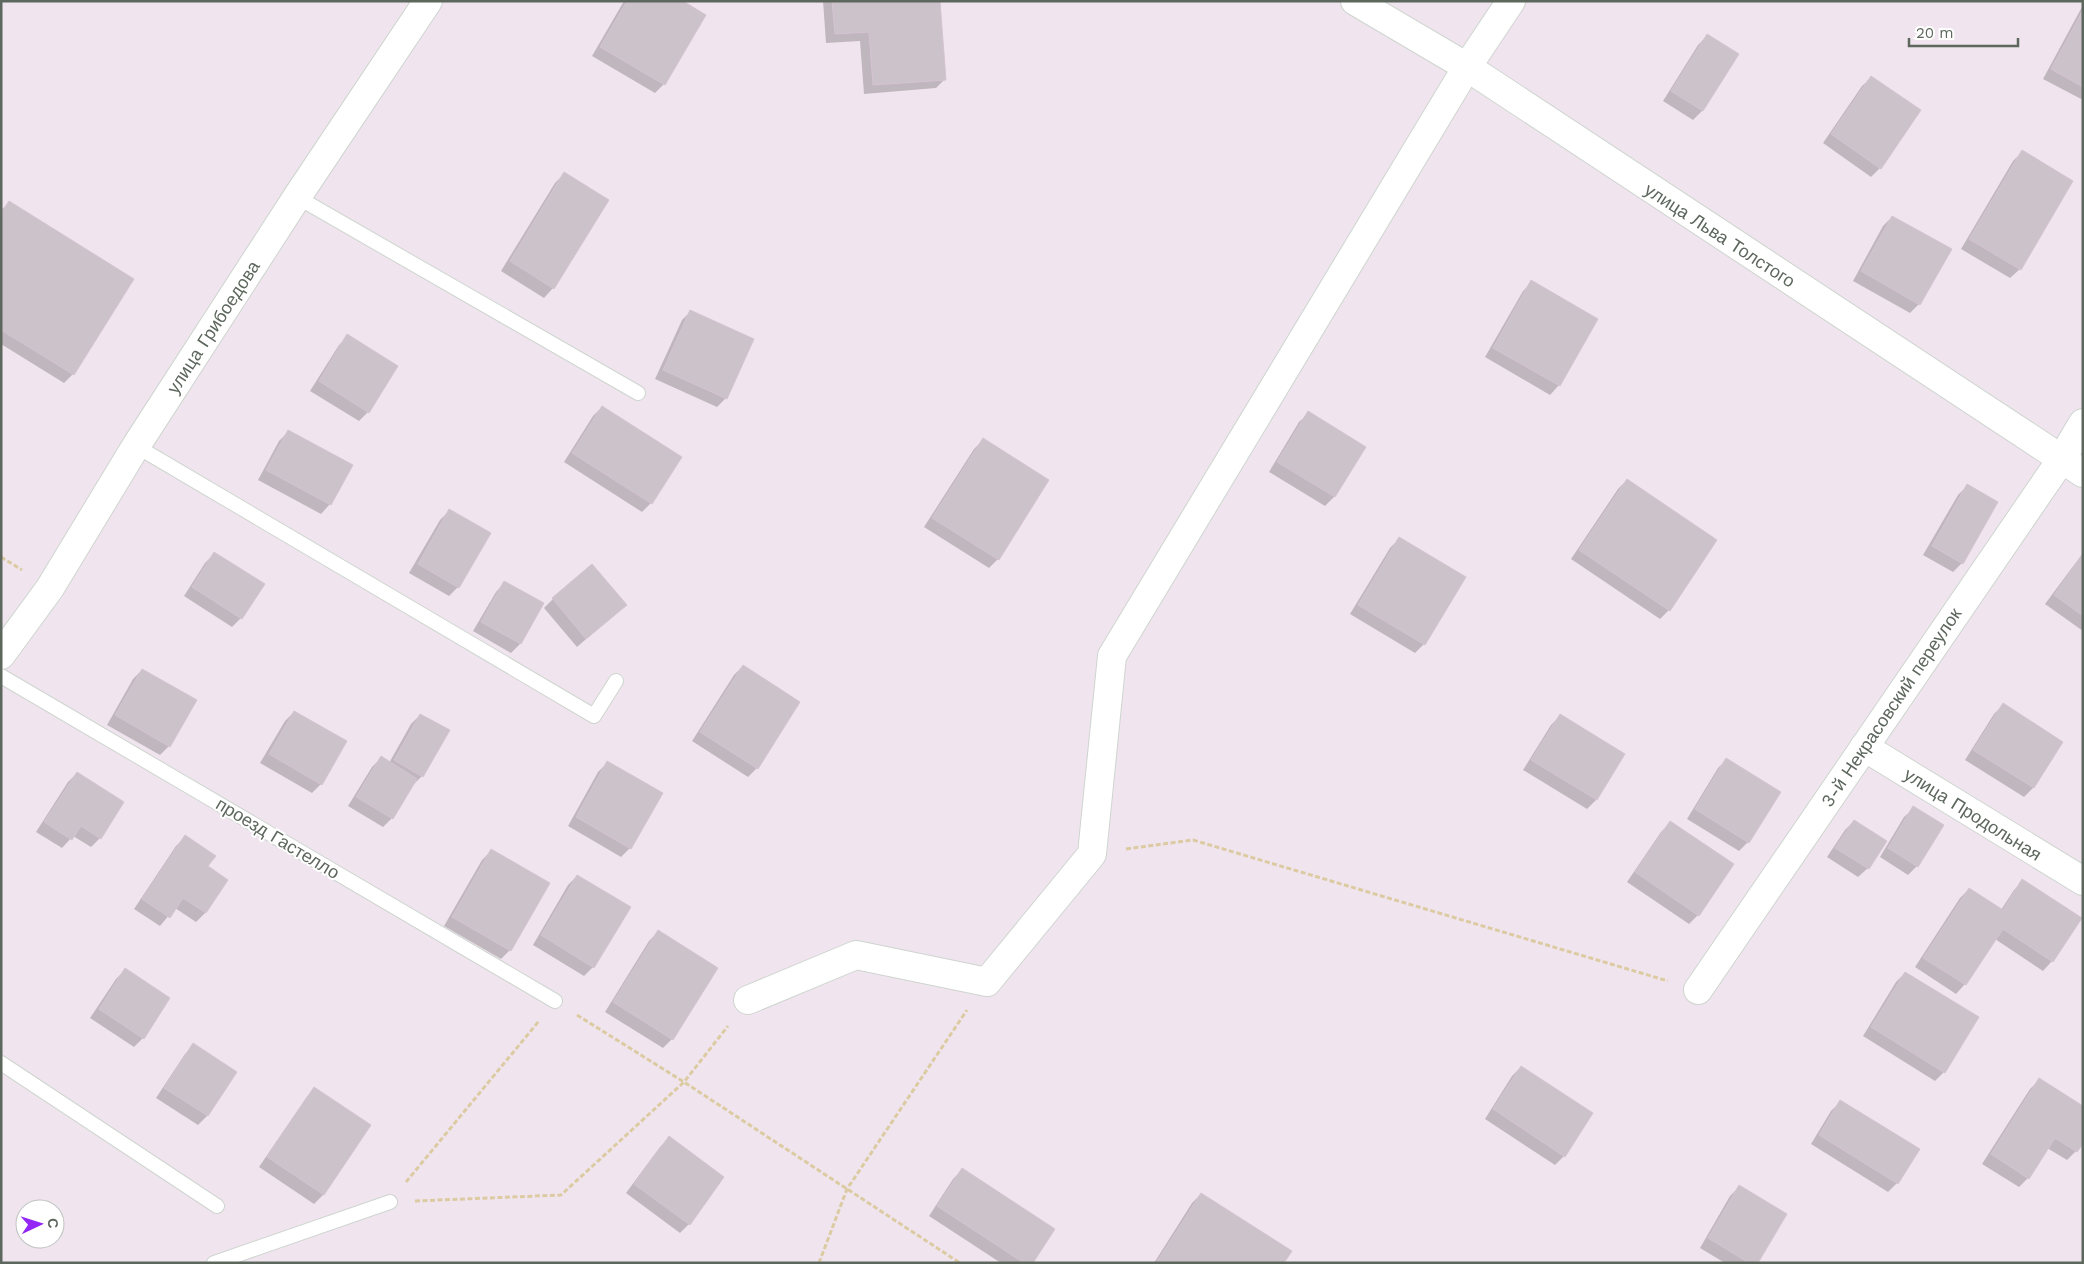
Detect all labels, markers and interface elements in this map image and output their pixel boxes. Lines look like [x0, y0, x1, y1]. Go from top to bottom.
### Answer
scale bar [1909, 15, 2018, 47]
text: 20 m [1916, 24, 1954, 42]
street label: улица Льва Толстого [1641, 178, 1799, 292]
street label: улица Грибоедова [162, 256, 264, 397]
street label: 3-й Некрасовский переулок [1817, 604, 1966, 810]
street label: улица Продольная [1900, 763, 2046, 865]
street label: проезд Гастелло [212, 793, 344, 883]
north arrow [15, 1199, 65, 1249]
text: С [45, 1217, 61, 1229]

